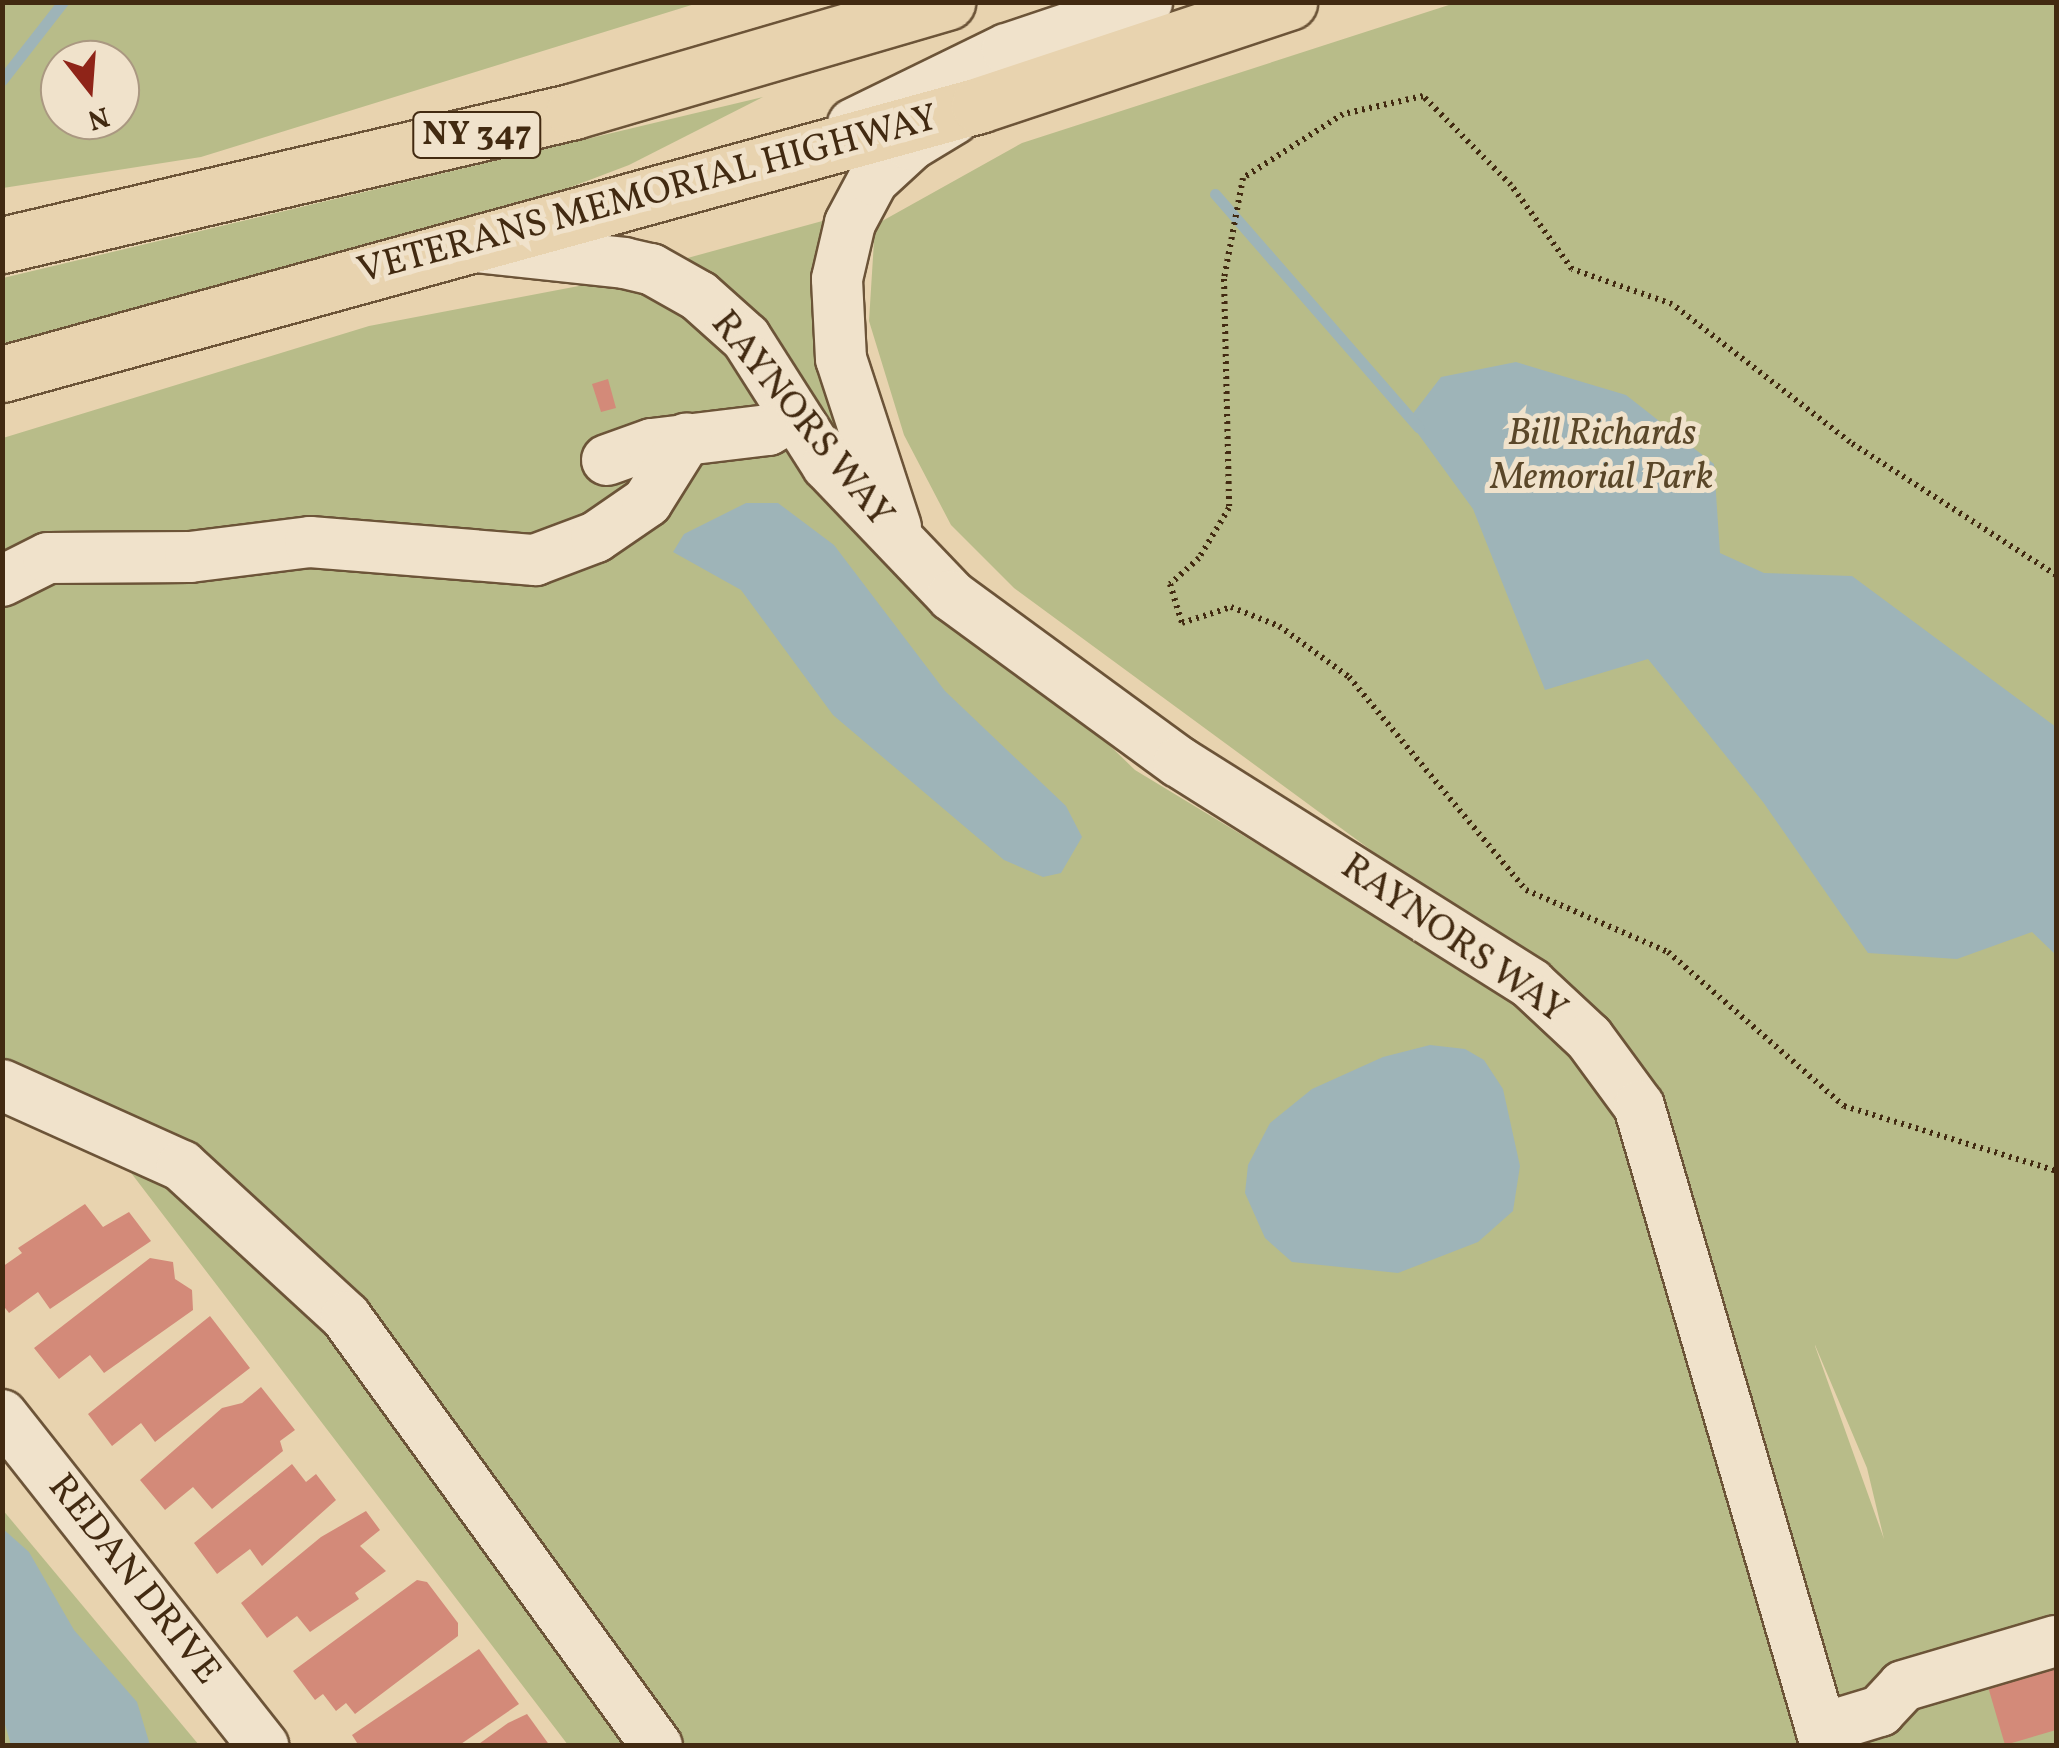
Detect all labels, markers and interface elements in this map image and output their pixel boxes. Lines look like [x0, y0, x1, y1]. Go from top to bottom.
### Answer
north arrow [40, 40, 140, 140]
text: N [83, 96, 114, 139]
street label: VETERANS MEMORIAL HIGHWAY [353, 97, 943, 295]
road number: NY 347 [412, 105, 542, 165]
street label: RAYNORS WAY [700, 302, 902, 538]
park label: Bill Richards Memorial Park [1491, 412, 1713, 502]
street label: RAYNORS WAY [1331, 845, 1575, 1035]
street label: REDAN DRIVE [37, 1466, 229, 1694]

